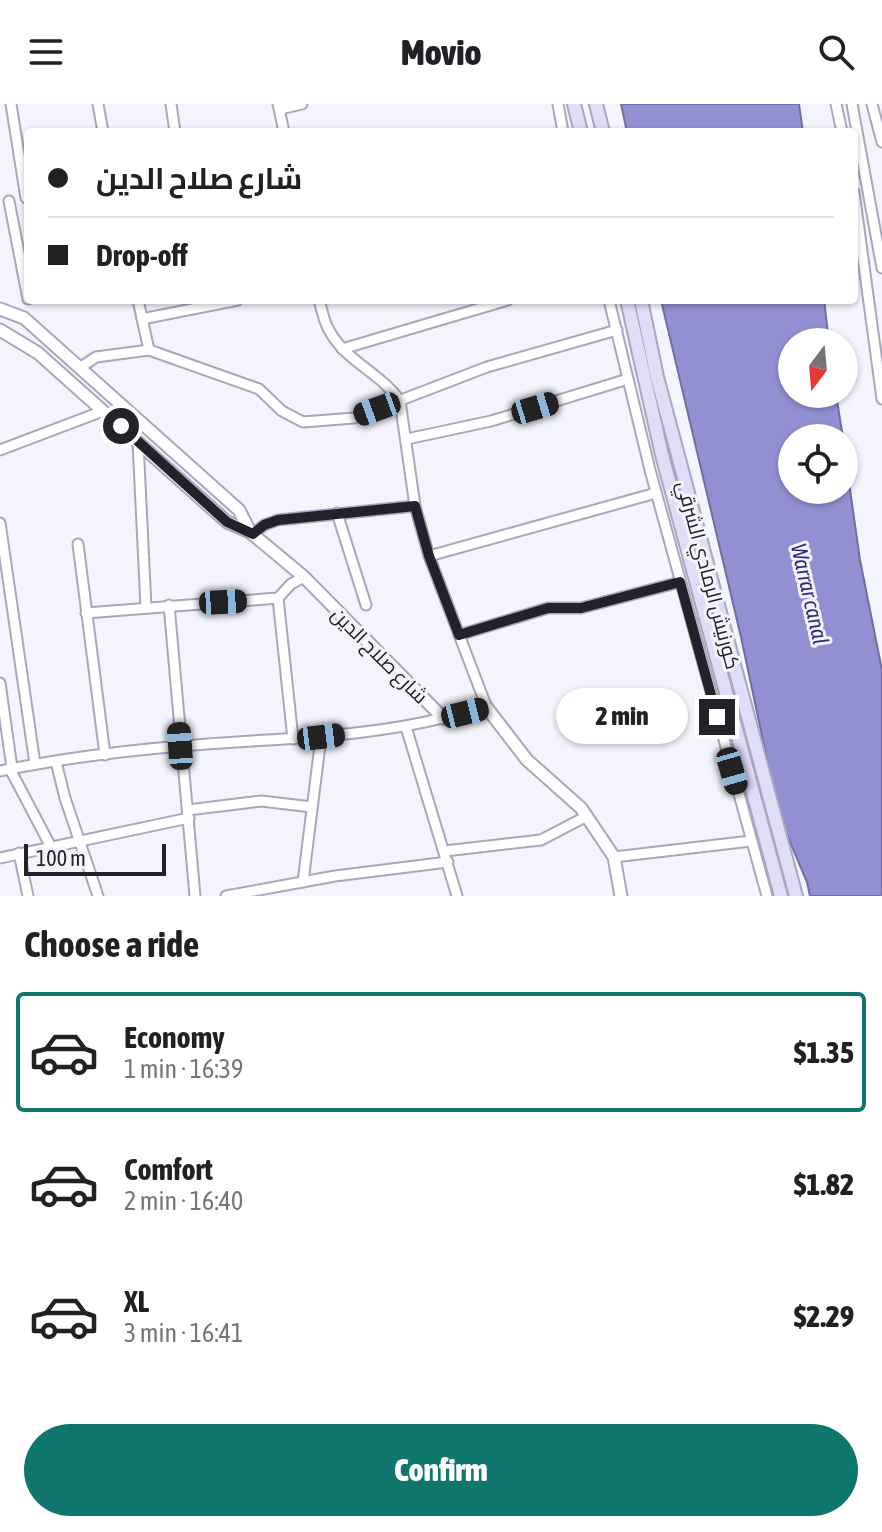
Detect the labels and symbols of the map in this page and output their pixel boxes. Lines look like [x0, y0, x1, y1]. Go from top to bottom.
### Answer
north arrow [778, 328, 858, 408]
car [350, 390, 404, 428]
car [509, 390, 561, 426]
route start [103, 408, 139, 444]
street label: كورنيش الرمادي الشرقي [668, 478, 745, 673]
water label: Warrar canal [786, 541, 834, 647]
car [198, 589, 248, 615]
street label: شارع صلاح الدين [325, 602, 433, 710]
callout: 2 min [557, 689, 689, 745]
car [439, 696, 491, 730]
route end [699, 699, 735, 735]
car [166, 721, 194, 771]
car [296, 722, 346, 752]
car [714, 745, 750, 797]
scale bar [24, 840, 166, 876]

